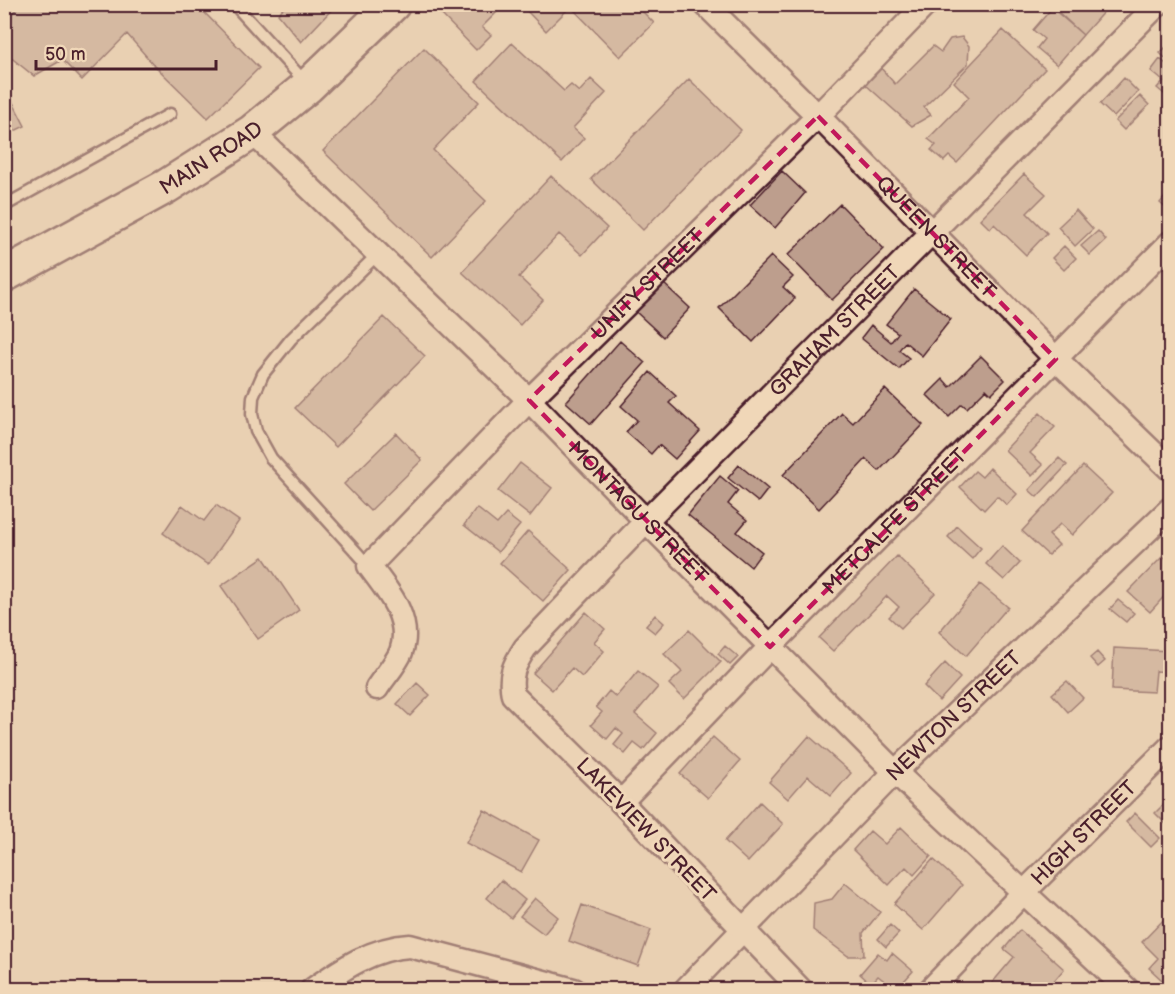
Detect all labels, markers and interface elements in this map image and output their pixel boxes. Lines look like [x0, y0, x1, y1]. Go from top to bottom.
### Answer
scale bar [36, 33, 216, 71]
text: 50 m [45, 44, 86, 65]
street label: MAIN ROAD [155, 116, 268, 200]
street label: QUEEN STREET [871, 171, 1002, 303]
street label: UNITY STREET [586, 223, 709, 344]
street label: GRAHAM STREET [764, 259, 906, 402]
street label: MONTAGU STREET [563, 436, 714, 589]
street label: METCALFE STREET [817, 443, 972, 599]
street label: NEWTON STREET [881, 645, 1027, 786]
street label: LAKEVIEW STREET [571, 753, 721, 907]
street label: HIGH STREET [1026, 775, 1142, 890]

